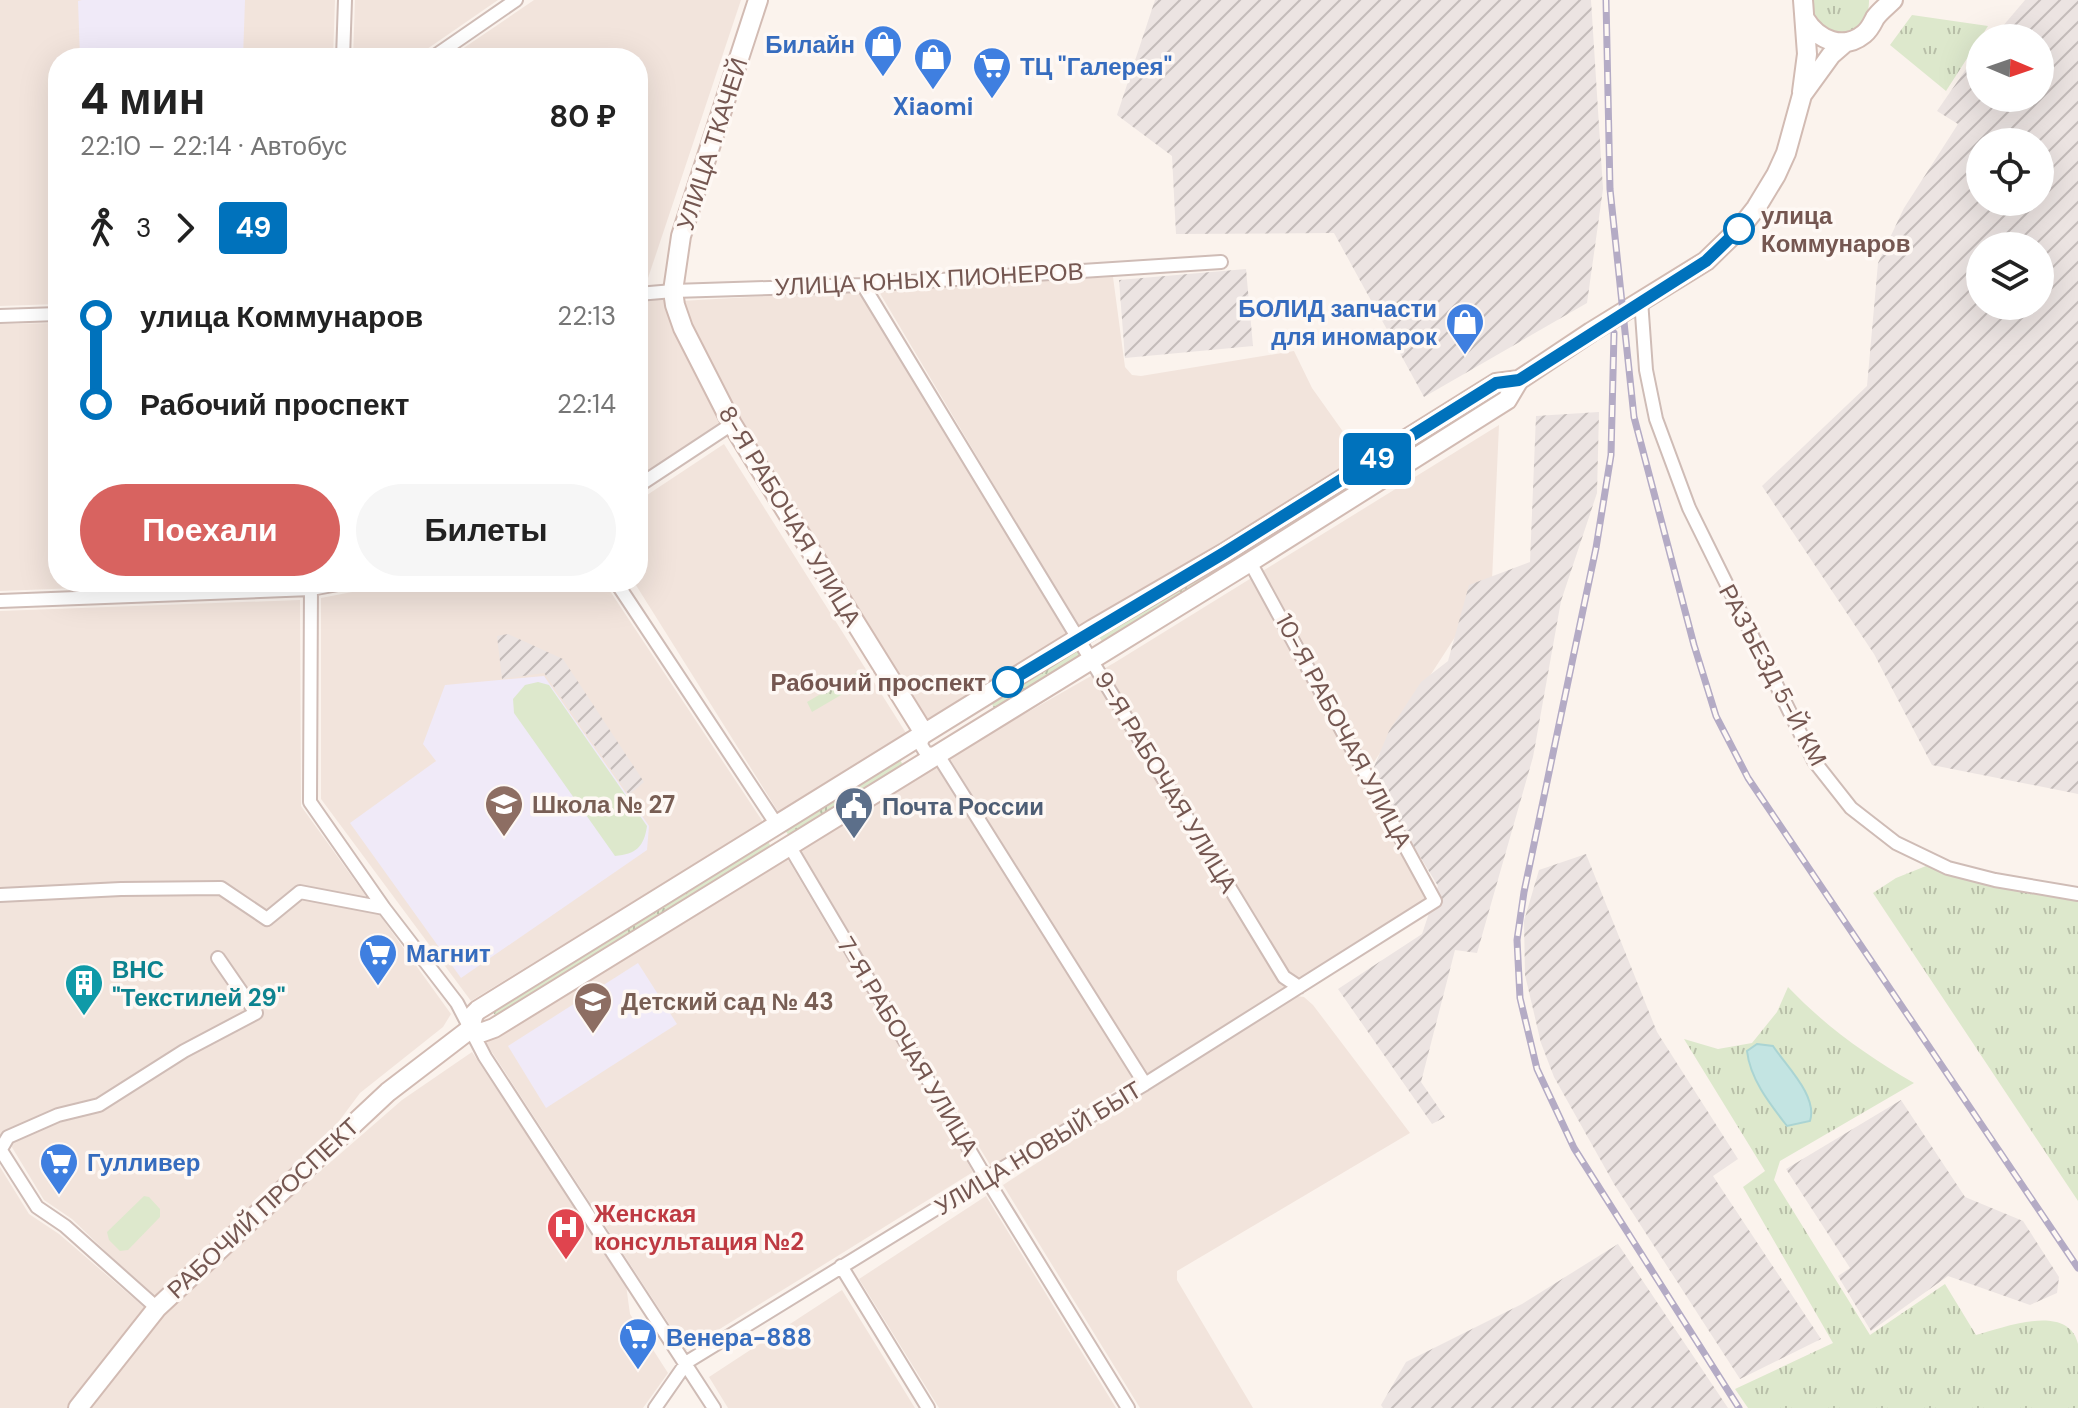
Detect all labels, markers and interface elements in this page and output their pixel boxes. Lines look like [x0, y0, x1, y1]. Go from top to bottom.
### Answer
shop icon: Билайн [862, 23, 904, 78]
north arrow [1966, 24, 2054, 112]
map controls [1966, 24, 2054, 320]
place label: Билайн [765, 29, 855, 60]
shop icon: Xiaomi [912, 36, 954, 91]
supermarket icon: ТЦ "Галерея" [971, 45, 1013, 100]
place label: ТЦ "Галерея" [1020, 51, 1172, 82]
street label: УЛИЦА ТКАЧЕЙ [670, 54, 754, 234]
text: 4 мин [80, 70, 205, 128]
place label: Xiaomi [893, 91, 973, 122]
text: 80 ₽ [549, 97, 616, 136]
button: locate [1966, 128, 2054, 216]
text: 22:10 – 22:14 · Автобус [80, 129, 347, 163]
place label: улица Коммунаров [1761, 200, 1910, 259]
icon: walk [80, 206, 124, 250]
icon: forward [163, 206, 207, 250]
text: 49 [235, 209, 271, 246]
text: 3 [136, 211, 151, 245]
marker: улица Коммунаров [1724, 214, 1754, 244]
button: layers [1966, 232, 2054, 320]
street label: УЛИЦА ЮНЫХ ПИОНЕРОВ [774, 255, 1084, 303]
place label: БОЛИД запчасти для иномарок [1238, 293, 1438, 352]
text: улица Коммунаров [140, 297, 423, 336]
text: 22:13 [557, 299, 616, 333]
shop icon: БОЛИД запчасти для иномарок [1444, 301, 1486, 356]
text: Рабочий проспект [140, 385, 409, 424]
text: 22:14 [557, 387, 616, 421]
street label: 8-Я РАБОЧАЯ УЛИЦА [712, 400, 868, 632]
line badge: 49 [1341, 433, 1413, 485]
text: 49 [1359, 440, 1395, 477]
button: Поехали [80, 484, 340, 576]
button: Билеты [356, 484, 616, 576]
street label: РАЗЪЕЗД 5-Й КМ [1712, 579, 1834, 771]
street label: 10-Я РАБОЧАЯ УЛИЦА [1269, 608, 1419, 854]
street label: 9-Я РАБОЧАЯ УЛИЦА [1088, 666, 1244, 898]
place label: Рабочий проспект [771, 667, 986, 698]
marker: Рабочий проспект [993, 667, 1023, 697]
school or university icon: Школа № 27 [483, 783, 525, 838]
public building icon: Почта России [833, 785, 875, 840]
place label: Школа № 27 [532, 789, 675, 820]
place label: Почта России [882, 791, 1044, 822]
street label: 7-Я РАБОЧАЯ УЛИЦА [830, 931, 986, 1161]
supermarket icon: Магнит [357, 932, 399, 987]
place label: Магнит [406, 938, 491, 969]
place label: ВНС "Текстилей 29" [112, 954, 286, 1013]
building icon: ВНС "Текстилей 29" [63, 962, 105, 1017]
school or university icon: Детский сад № 43 [572, 980, 614, 1035]
place label: Детский сад № 43 [621, 986, 834, 1017]
street label: УЛИЦА НОВЫЙ БЫТ [929, 1074, 1147, 1222]
street label: РАБОЧИЙ ПРОСПЕКТ [160, 1111, 366, 1305]
supermarket icon: Гулливер [38, 1141, 80, 1196]
place label: Гулливер [87, 1147, 200, 1178]
place label: Женская консультация №2 [593, 1198, 804, 1257]
hospital icon: Женская консультация №2 [545, 1206, 587, 1261]
supermarket icon: Венера-888 [617, 1316, 659, 1371]
place label: Венера-888 [666, 1322, 812, 1353]

